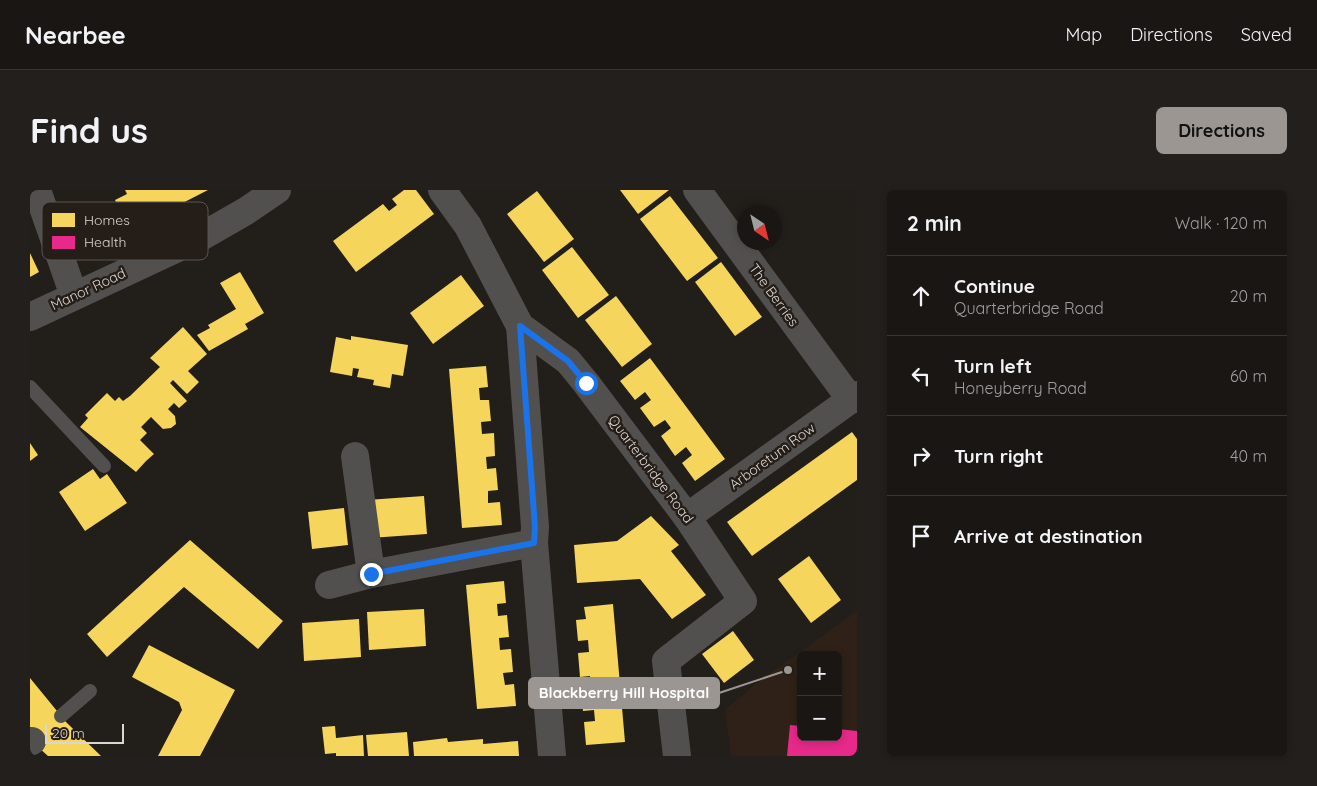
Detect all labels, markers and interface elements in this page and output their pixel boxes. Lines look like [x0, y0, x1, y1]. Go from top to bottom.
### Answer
text: Nearbee [25, 20, 126, 50]
text: Map [1065, 23, 1102, 46]
text: Directions [1130, 23, 1213, 46]
text: Saved [1241, 23, 1292, 46]
button: Directions [1156, 107, 1287, 154]
text: Find us [30, 108, 148, 152]
legend [42, 202, 208, 260]
north arrow [737, 205, 782, 250]
text: 2 min [907, 210, 962, 236]
text: Homes [84, 211, 130, 229]
text: Walk · 120 m [1175, 213, 1267, 233]
text: Health [84, 233, 126, 251]
street label: The Berries [745, 260, 803, 330]
street label: Manor Road [48, 264, 128, 314]
text: Continue [954, 274, 1035, 298]
icon: ahead [907, 282, 935, 310]
text: 20 m [1230, 286, 1267, 306]
text: Quarterbridge Road [954, 298, 1104, 318]
text: Turn left [954, 354, 1032, 378]
icon: left [907, 362, 935, 390]
text: 60 m [1230, 366, 1267, 386]
route start [575, 372, 598, 395]
text: Honeyberry Road [954, 378, 1087, 398]
street label: Quarterbridge Road [604, 411, 698, 527]
street label: Arboretum Row [725, 418, 819, 493]
icon: right [907, 442, 935, 470]
text: Turn right [954, 444, 1043, 468]
text: 40 m [1230, 446, 1267, 466]
icon: arrive [907, 522, 935, 550]
text: Arrive at destination [954, 524, 1143, 548]
route end [360, 563, 383, 586]
map controls [797, 651, 842, 741]
button: + [797, 651, 842, 696]
callout: Blackberry Hill Hospital [529, 678, 719, 708]
text: Blackberry Hill Hospital [539, 683, 709, 702]
button: − [797, 696, 842, 741]
scale bar [45, 721, 124, 744]
text: 20 m [52, 724, 85, 742]

